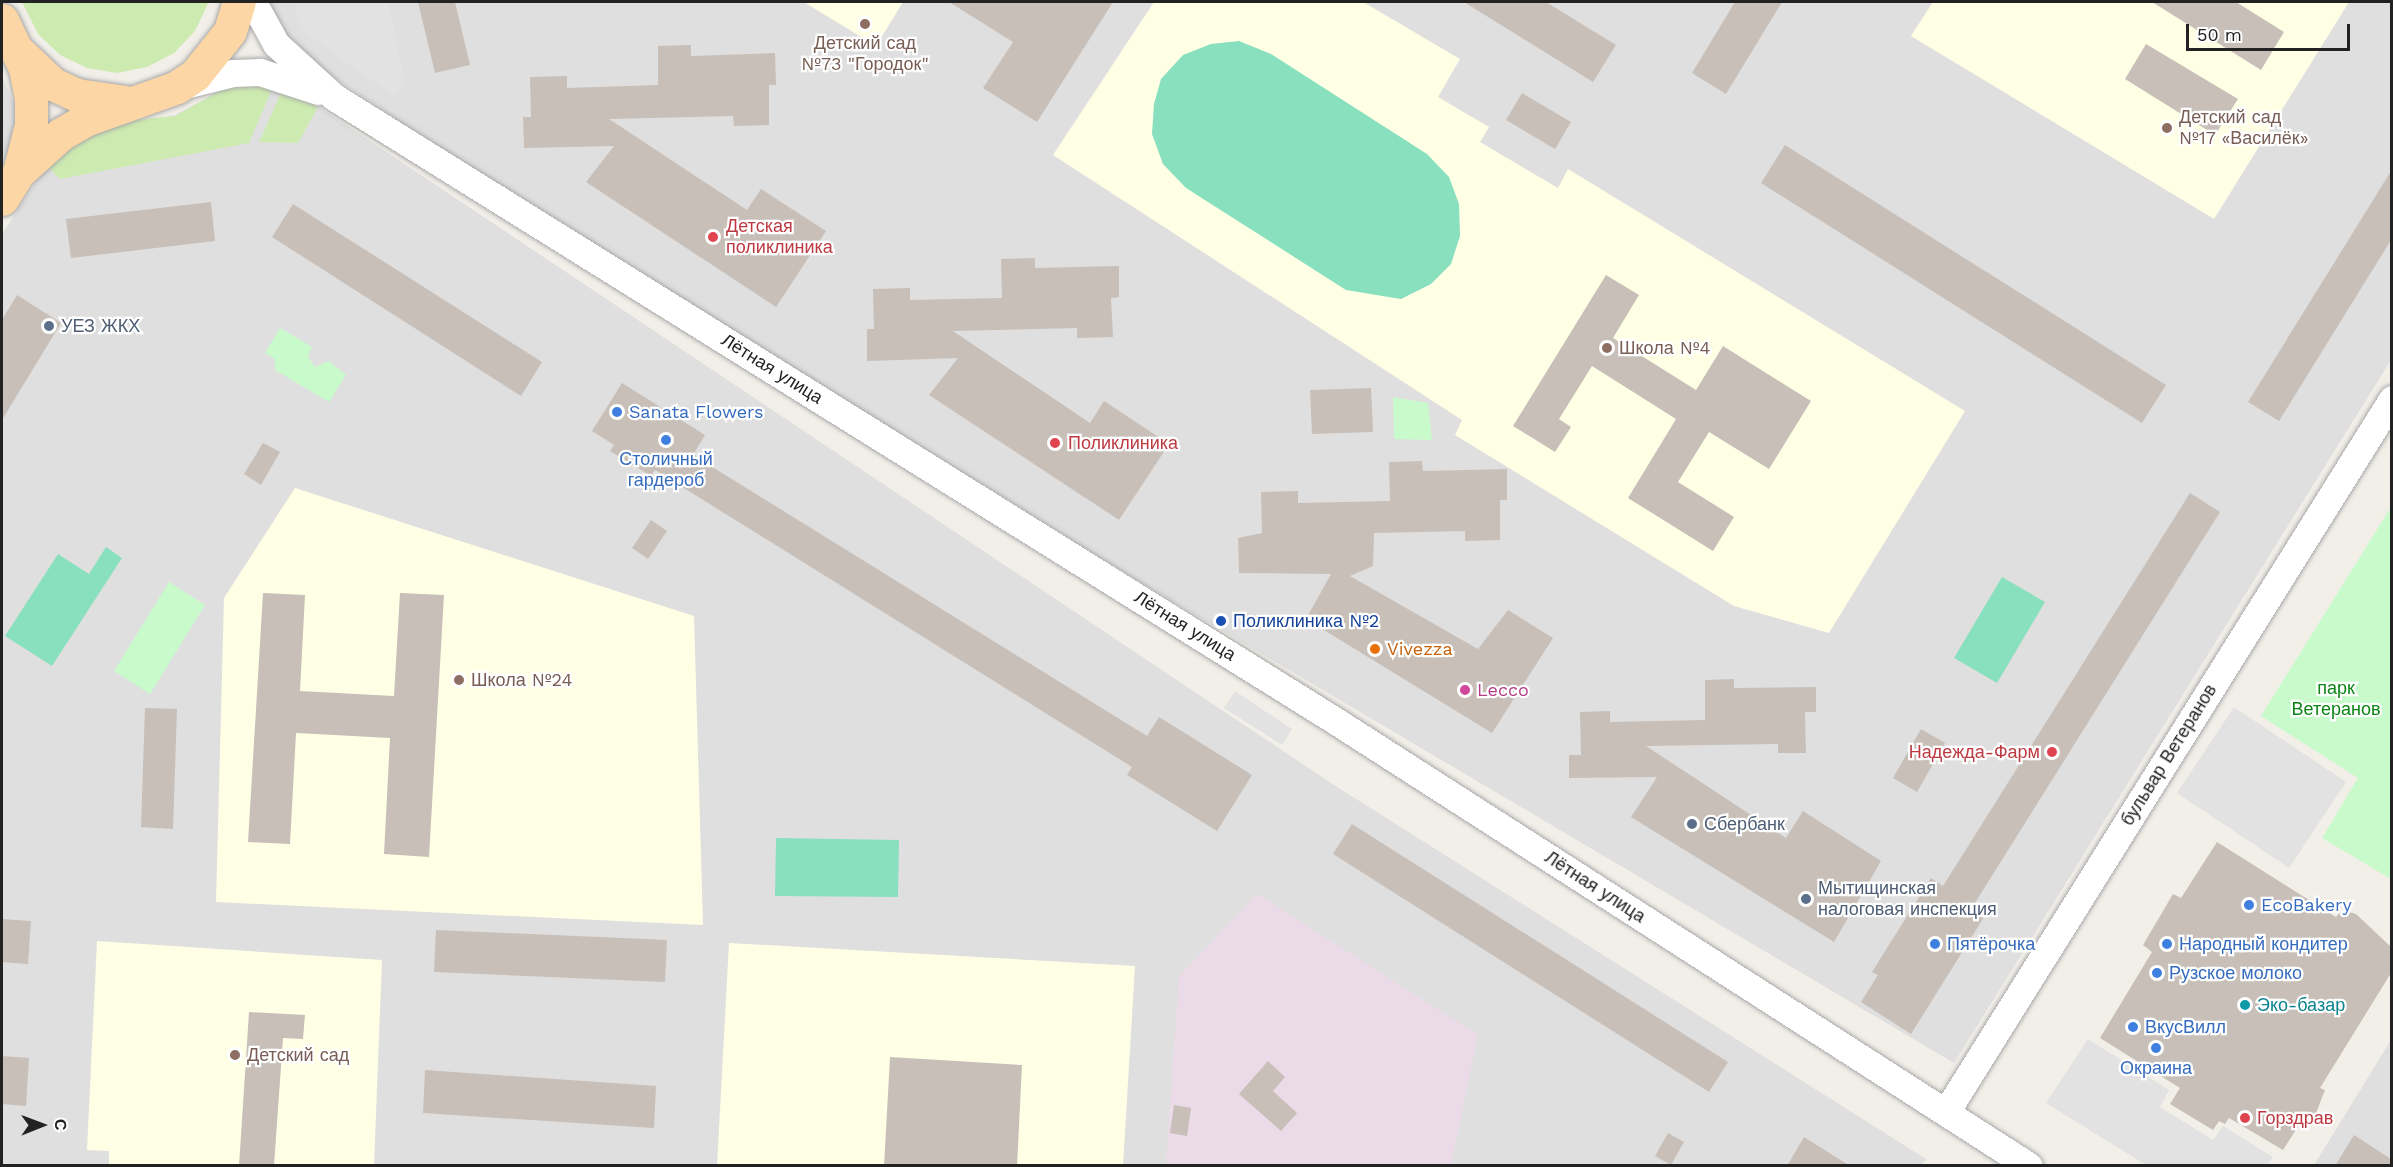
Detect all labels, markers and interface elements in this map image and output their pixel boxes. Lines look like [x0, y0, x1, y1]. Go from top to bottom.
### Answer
scale bar [2189, 12, 2352, 50]
marker: Детский сад №73 "Городок" [858, 17, 872, 31]
text: 50 m [2197, 24, 2242, 45]
place label: Детский сад №73 "Городок" [801, 33, 929, 76]
place label: Детский сад №17 «Василёк» [2179, 107, 2309, 150]
marker: Детский сад №17 «Василёк» [2160, 121, 2174, 135]
place label: Детская поликлиника [726, 216, 833, 258]
marker: Детская поликлиника [704, 228, 722, 246]
place label: УЕЗ ЖКХ [61, 315, 140, 337]
marker: УЕЗ ЖКХ [42, 319, 56, 333]
street label: Лётная улица [717, 329, 827, 409]
place label: Школа №4 [1619, 337, 1711, 359]
marker: Школа №4 [1600, 341, 1614, 355]
place label: Sanata Flowers [629, 401, 764, 423]
marker: Sanata Flowers [610, 405, 624, 419]
place label: Поликлиника [1068, 432, 1178, 454]
marker: Столичный гардероб [659, 433, 673, 447]
marker: Поликлиника [1046, 434, 1064, 452]
place label: Столичный гардероб [619, 449, 713, 492]
street label: Лётная улица [1130, 586, 1240, 666]
place label: Поликлиника №2 [1233, 610, 1379, 632]
marker: Поликлиника №2 [1214, 614, 1228, 628]
place label: Vivezza [1387, 638, 1453, 660]
marker: Vivezza [1368, 642, 1382, 656]
place label: Школа №24 [471, 669, 572, 691]
marker: Школа №24 [452, 673, 466, 687]
park label: парк Ветеранов [2291, 678, 2381, 720]
place label: Lecco [1477, 679, 1529, 701]
street label: бульвар Ветеранов [2117, 680, 2221, 830]
marker: Lecco [1458, 683, 1472, 697]
place label: Надежда-Фарм [1909, 741, 2040, 763]
marker: Надежда-Фарм [2045, 745, 2059, 759]
place label: Сбербанк [1704, 813, 1785, 835]
marker: Сбербанк [1685, 817, 1699, 831]
street label: Лётная улица [1541, 847, 1649, 927]
place label: Мытищинская налоговая инспекция [1818, 878, 1997, 920]
marker: Мытищинская налоговая инспекция [1799, 892, 1813, 906]
place label: EcoBakery [2261, 894, 2352, 916]
marker: EcoBakery [2242, 898, 2256, 912]
place label: Пятёрочка [1947, 933, 2035, 955]
place label: Народный кондитер [2179, 933, 2348, 955]
marker: Пятёрочка [1928, 937, 1942, 951]
marker: Народный кондитер [2160, 937, 2174, 951]
place label: Рузское молоко [2169, 962, 2302, 984]
marker: Рузское молоко [2150, 966, 2164, 980]
place label: Эко-базар [2257, 994, 2345, 1016]
marker: Эко-базар [2238, 998, 2252, 1012]
place label: ВкусВилл [2145, 1016, 2226, 1038]
marker: ВкусВилл [2126, 1020, 2140, 1034]
marker: Окраина [2149, 1041, 2163, 1055]
place label: Детский сад [247, 1044, 349, 1066]
marker: Детский сад [228, 1048, 242, 1062]
place label: Окраина [2120, 1057, 2192, 1079]
north arrow [12, 1095, 72, 1155]
place label: Горздрав [2257, 1107, 2333, 1129]
marker: Горздрав [2238, 1111, 2252, 1125]
text: С [51, 1119, 70, 1131]

